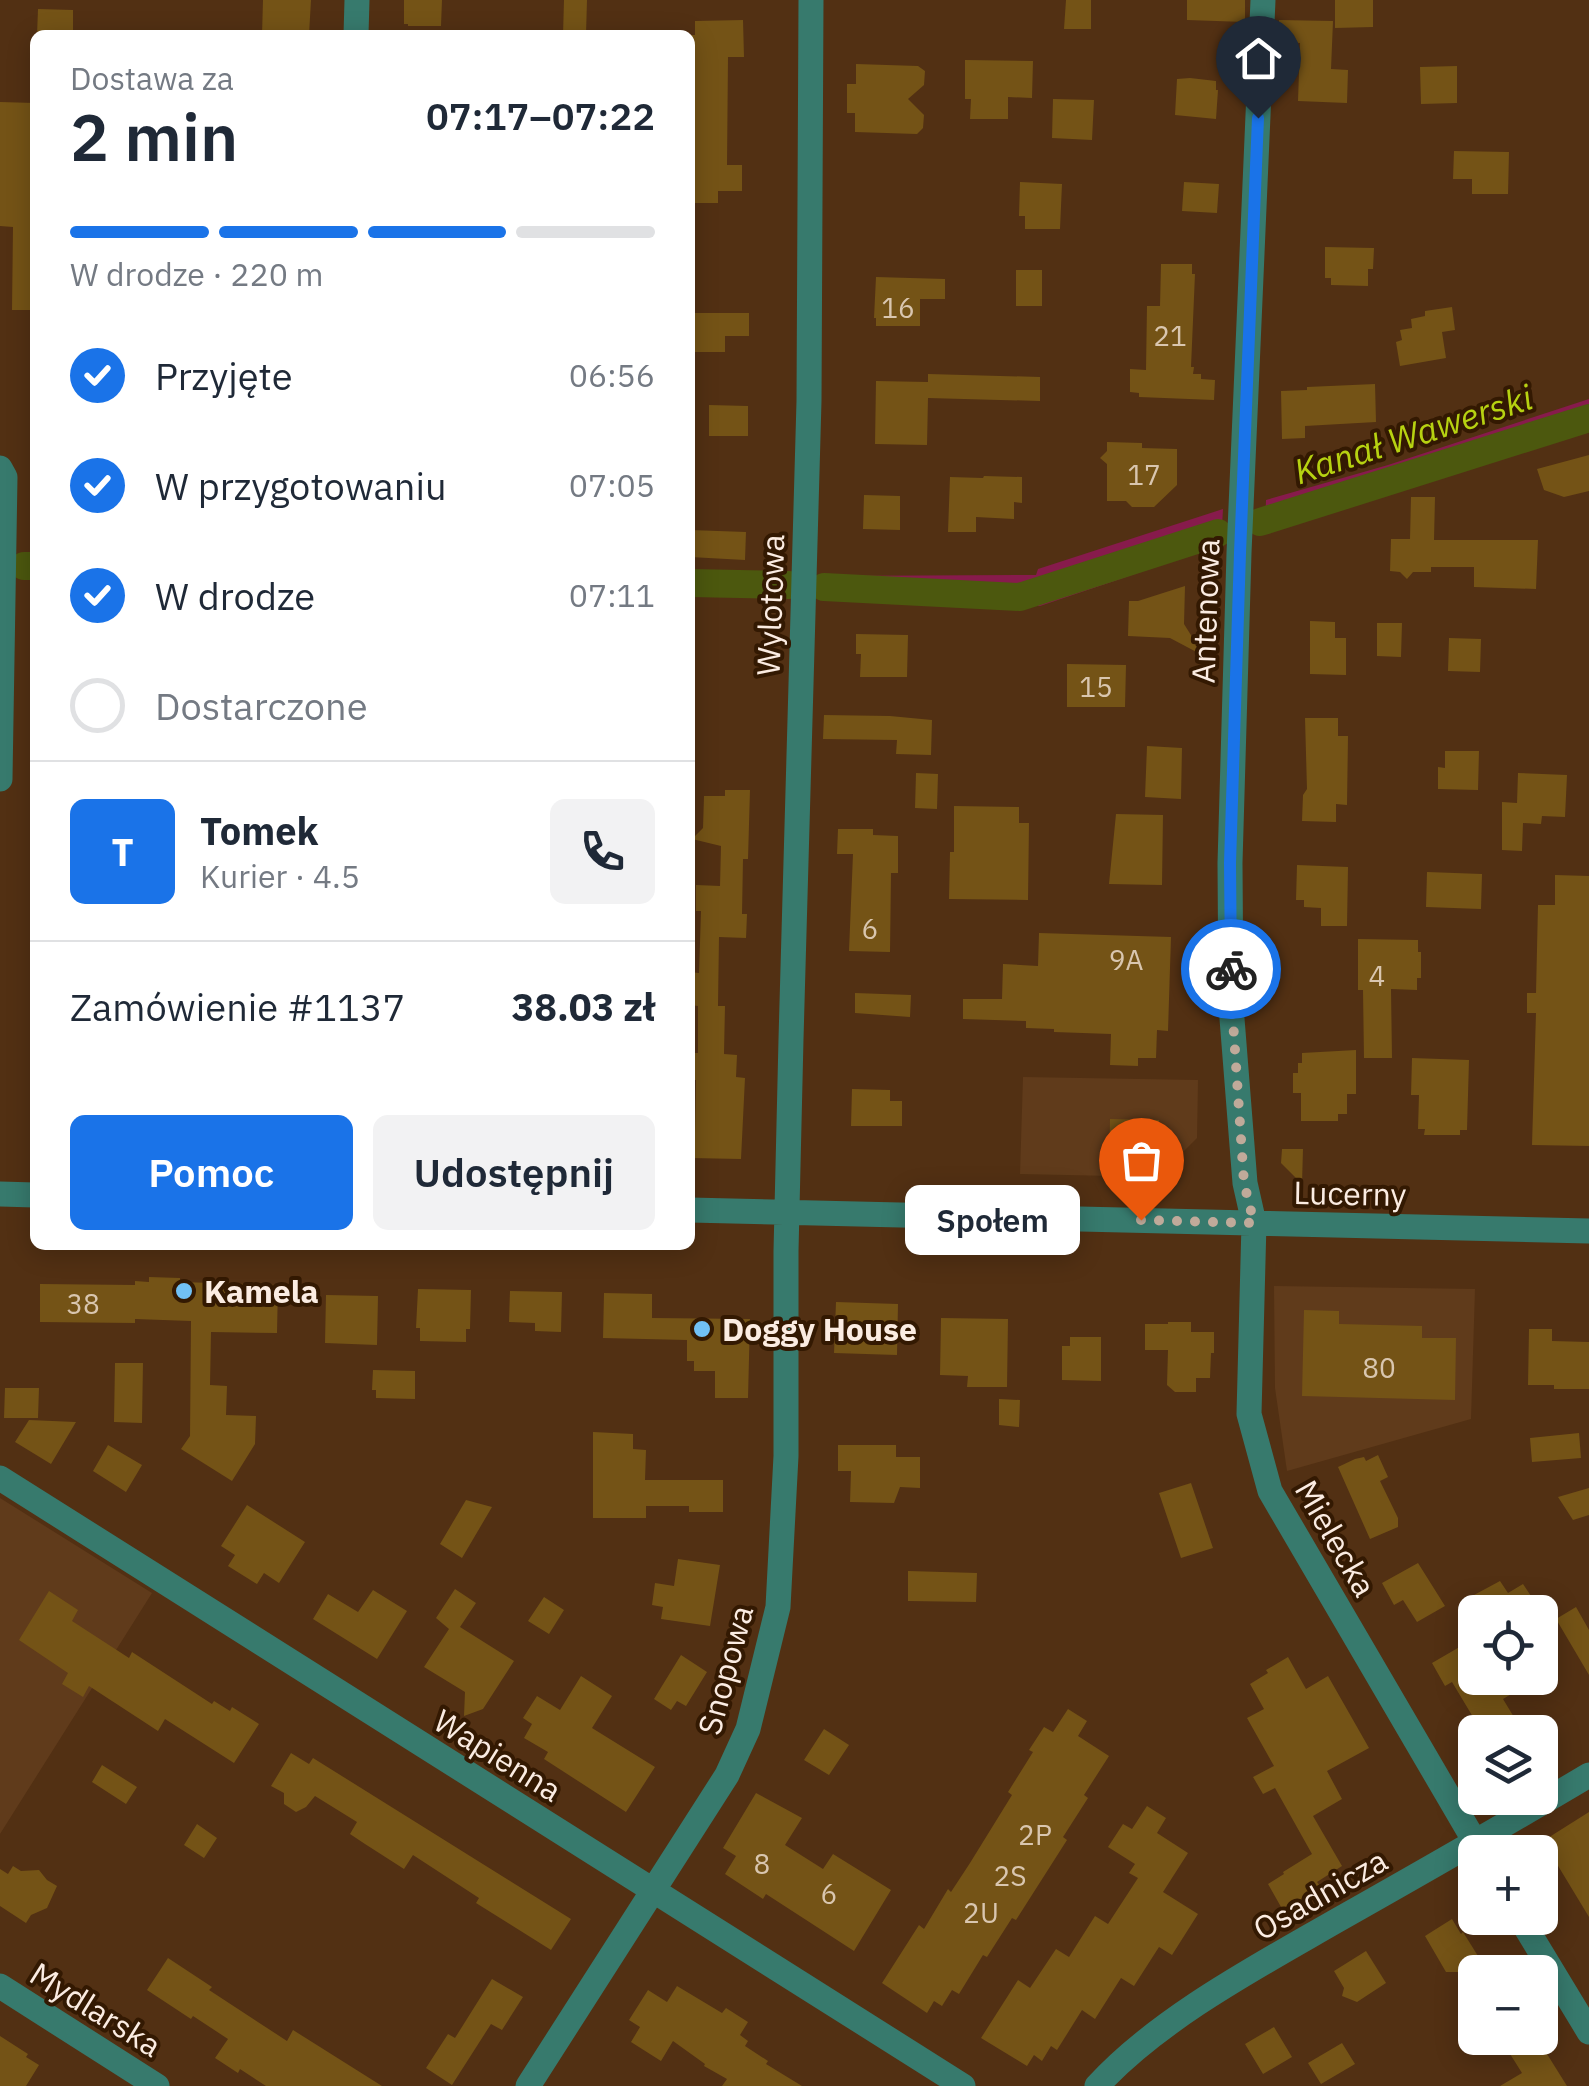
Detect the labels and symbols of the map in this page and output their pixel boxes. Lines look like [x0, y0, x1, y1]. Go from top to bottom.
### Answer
pin [1216, 16, 1301, 119]
house number: 16 [881, 289, 915, 326]
house number: 21 [1153, 317, 1187, 354]
water label: Kanał Wawerski [1288, 374, 1539, 494]
house number: 17 [1127, 456, 1161, 493]
street label: Wylotowa [747, 534, 793, 676]
street label: Antenowa [1181, 538, 1229, 684]
house number: 15 [1079, 668, 1113, 705]
house number: 6 [862, 910, 878, 947]
courier [1181, 919, 1281, 1019]
house number: 9A [1109, 941, 1143, 978]
house number: 4 [1369, 957, 1385, 994]
pin [1099, 1118, 1184, 1221]
street label: Lucerny [1293, 1171, 1407, 1215]
callout: Społem [906, 1185, 1081, 1255]
place label: Kamela [204, 1270, 319, 1312]
marker: Kamela [173, 1280, 195, 1302]
house number: 38 [66, 1285, 100, 1322]
place label: Doggy House [722, 1308, 917, 1350]
marker: Doggy House [691, 1318, 713, 1340]
house number: 80 [1362, 1349, 1396, 1386]
street label: Mielecka [1286, 1472, 1386, 1604]
street label: Snopowa [688, 1601, 762, 1739]
street label: Wapienna [426, 1699, 570, 1811]
house number: 2P [1018, 1816, 1052, 1853]
street label: Osadnicza [1245, 1839, 1395, 1949]
house number: 8 [754, 1845, 770, 1882]
house number: 2S [993, 1857, 1027, 1894]
house number: 6 [821, 1875, 837, 1912]
house number: 2U [963, 1894, 999, 1931]
street label: Mydlarska [22, 1952, 170, 2066]

